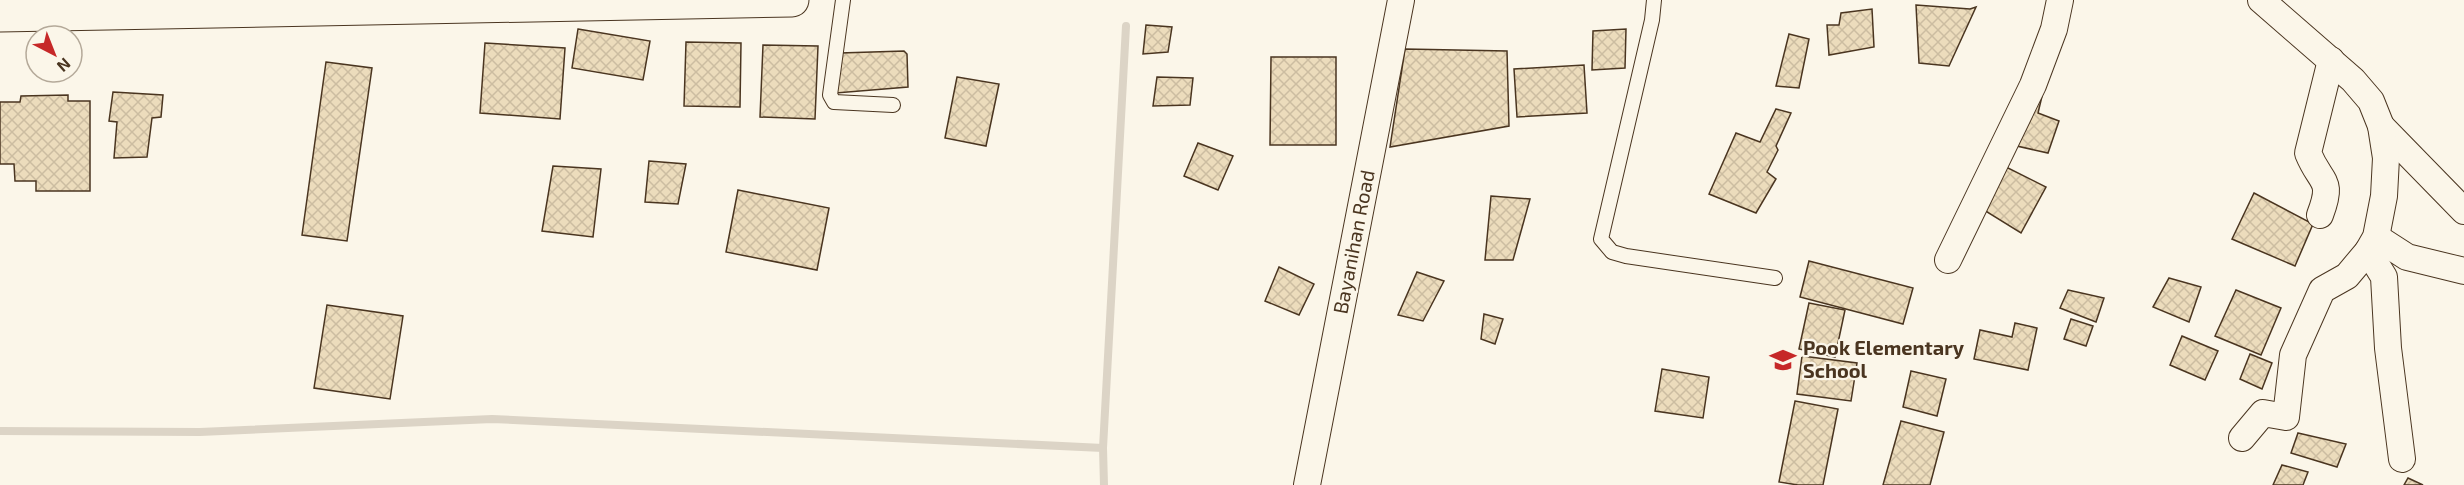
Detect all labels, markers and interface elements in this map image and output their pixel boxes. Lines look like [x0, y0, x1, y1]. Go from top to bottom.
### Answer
north arrow [24, 24, 84, 84]
text: N [54, 55, 75, 76]
street label: Bayanihan Road [1327, 168, 1379, 316]
place label: Pook Elementary School [1803, 335, 1965, 382]
school or university icon: Pook Elementary School [1768, 345, 1798, 375]

